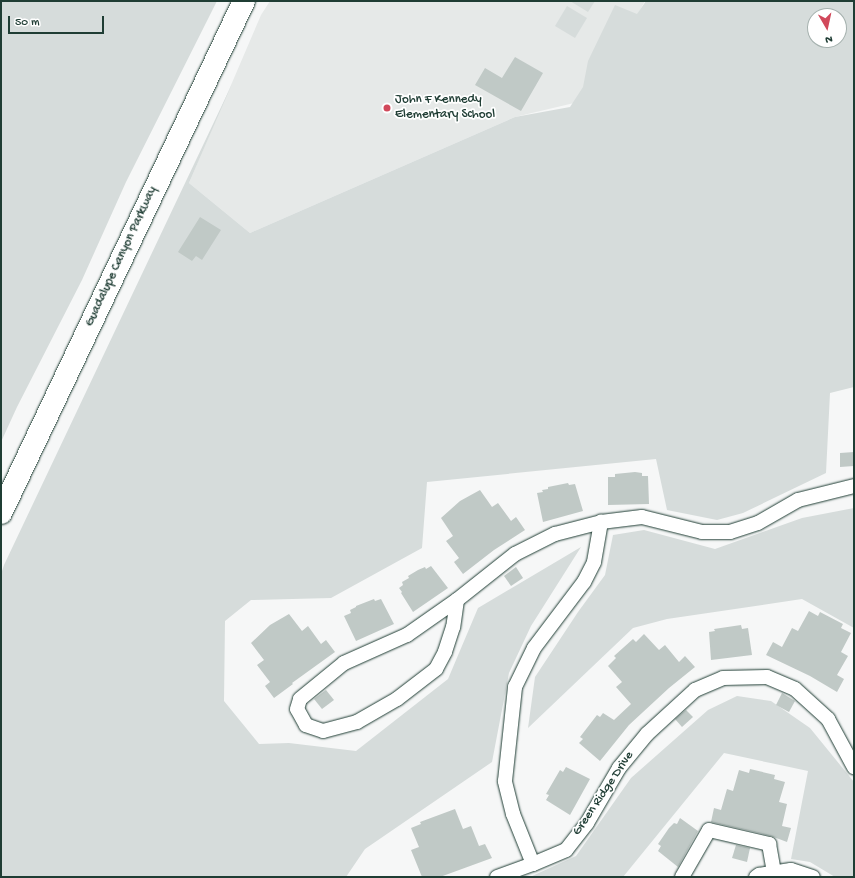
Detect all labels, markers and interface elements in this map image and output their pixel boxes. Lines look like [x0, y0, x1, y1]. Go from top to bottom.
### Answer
scale bar [10, 8, 106, 34]
north arrow [807, 8, 847, 48]
text: 50 m [15, 16, 40, 30]
text: N [824, 32, 833, 45]
place label: John F Kennedy Elementary School [395, 93, 495, 124]
marker: John F Kennedy Elementary School [382, 103, 392, 113]
street label: Guadalupe Canyon Parkway [83, 184, 161, 330]
street label: Green Ridge Drive [570, 749, 638, 839]

